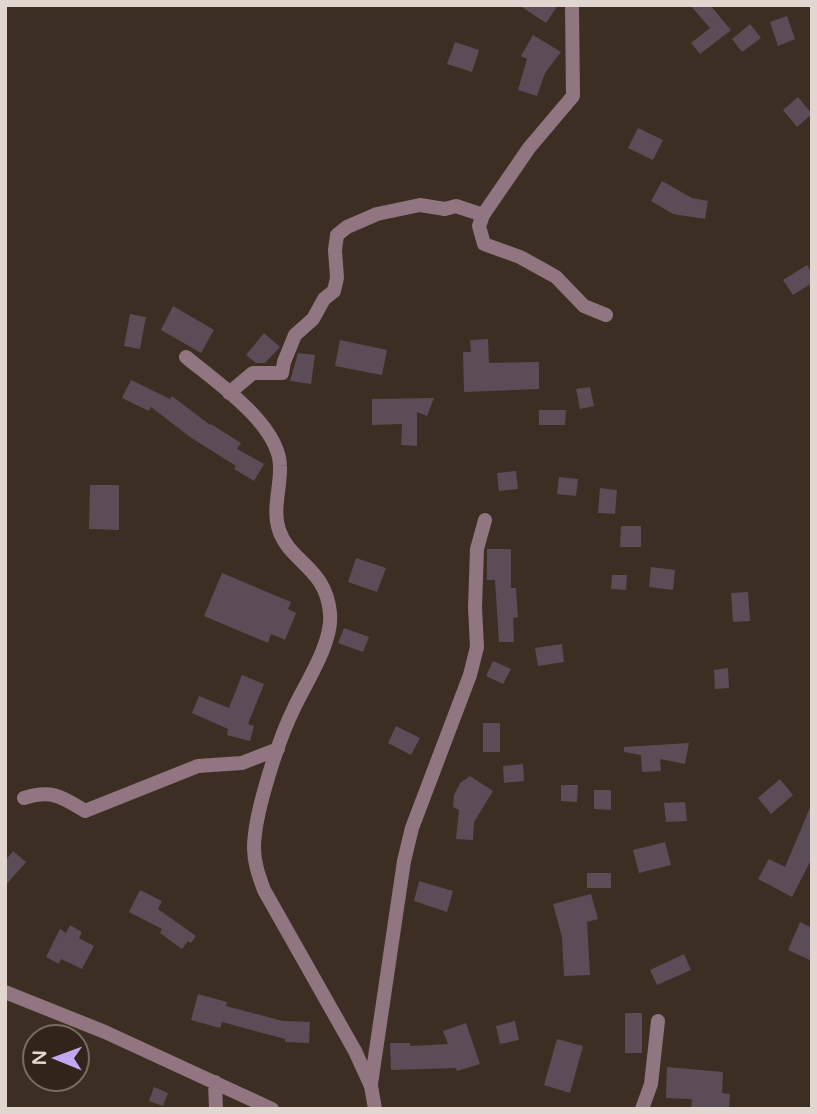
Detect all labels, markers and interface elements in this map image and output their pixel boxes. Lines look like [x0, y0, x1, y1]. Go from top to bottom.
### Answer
north arrow [21, 1023, 91, 1093]
text: N [29, 1050, 51, 1066]

